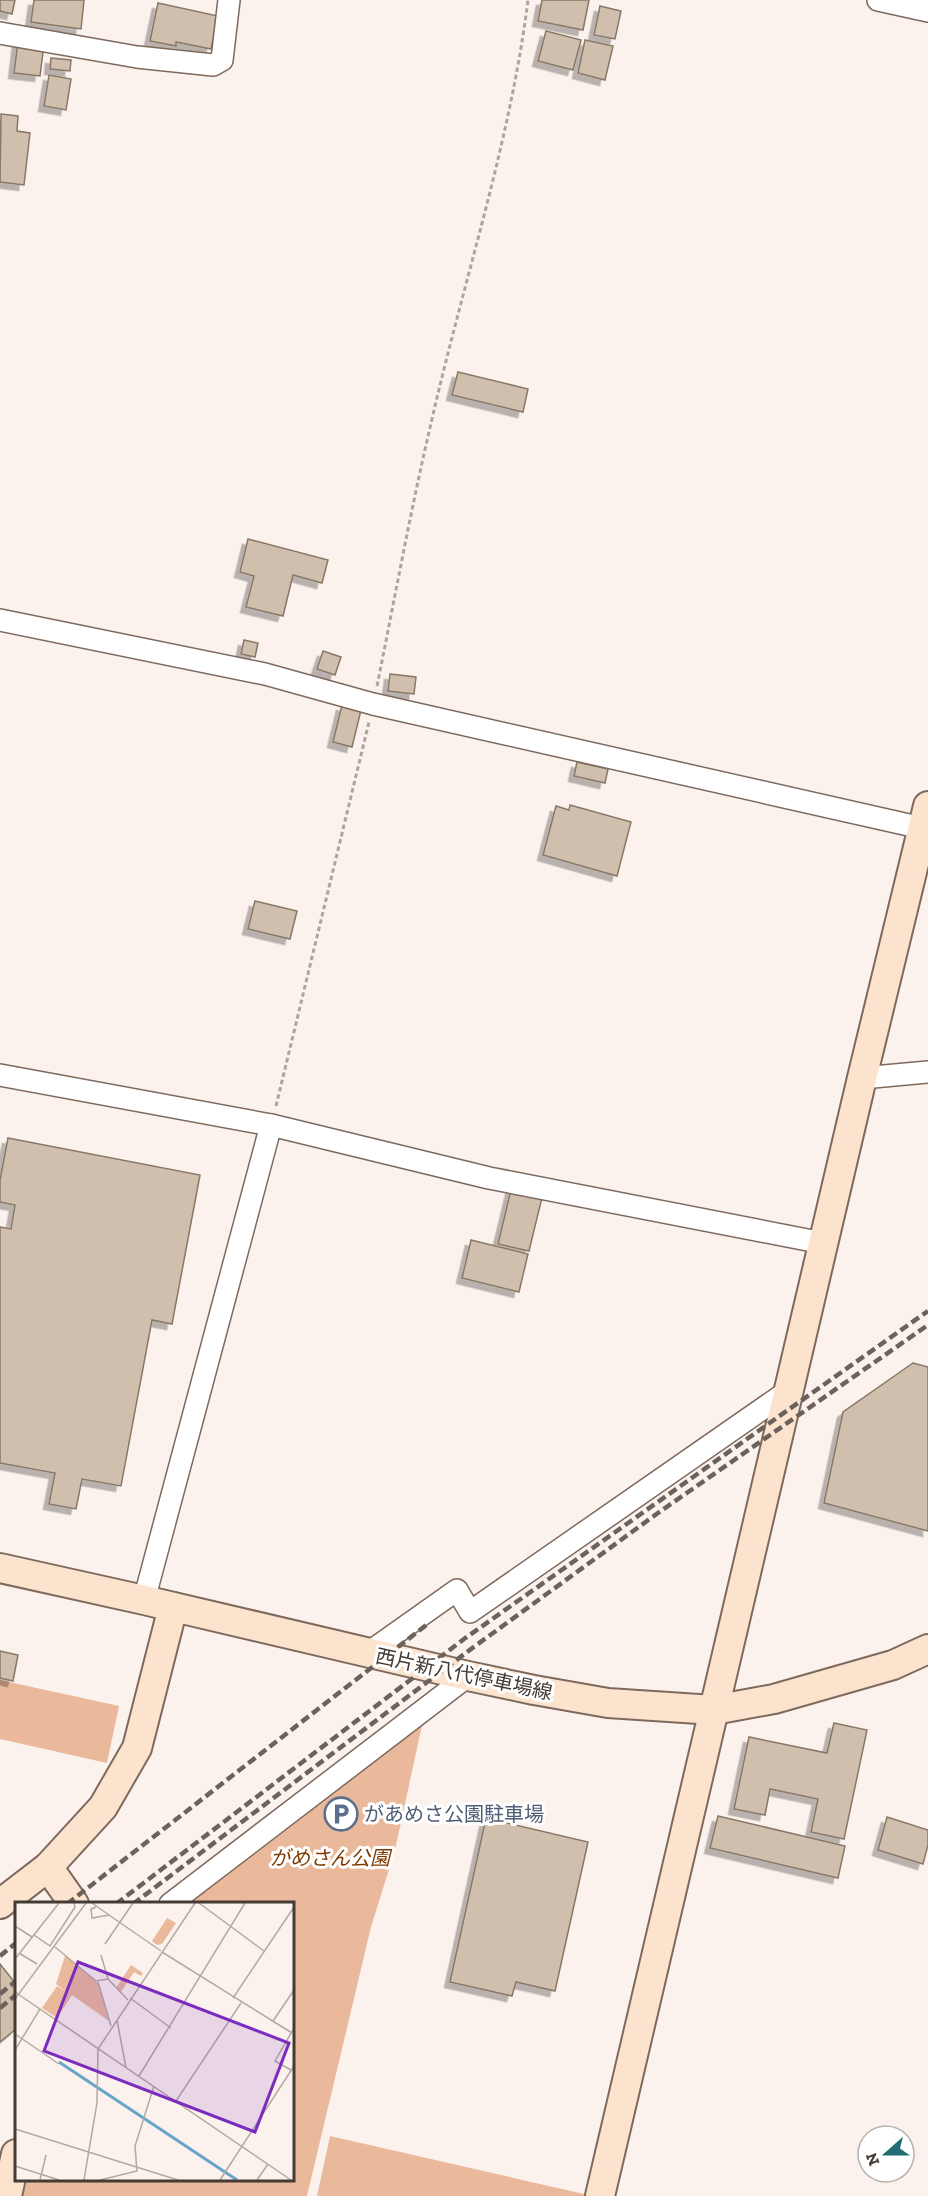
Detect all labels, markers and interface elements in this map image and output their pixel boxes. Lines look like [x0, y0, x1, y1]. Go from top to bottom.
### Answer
street label: 西片新八代停車場線 [373, 1644, 555, 1704]
parking icon: があめさ公園駐車場 [323, 1796, 359, 1832]
place label: があめさ公園駐車場 [364, 1802, 544, 1826]
park label: がめさん公園 [270, 1846, 393, 1870]
inset map [15, 1902, 294, 2181]
north arrow [856, 2124, 916, 2184]
text: N [861, 2150, 884, 2168]

